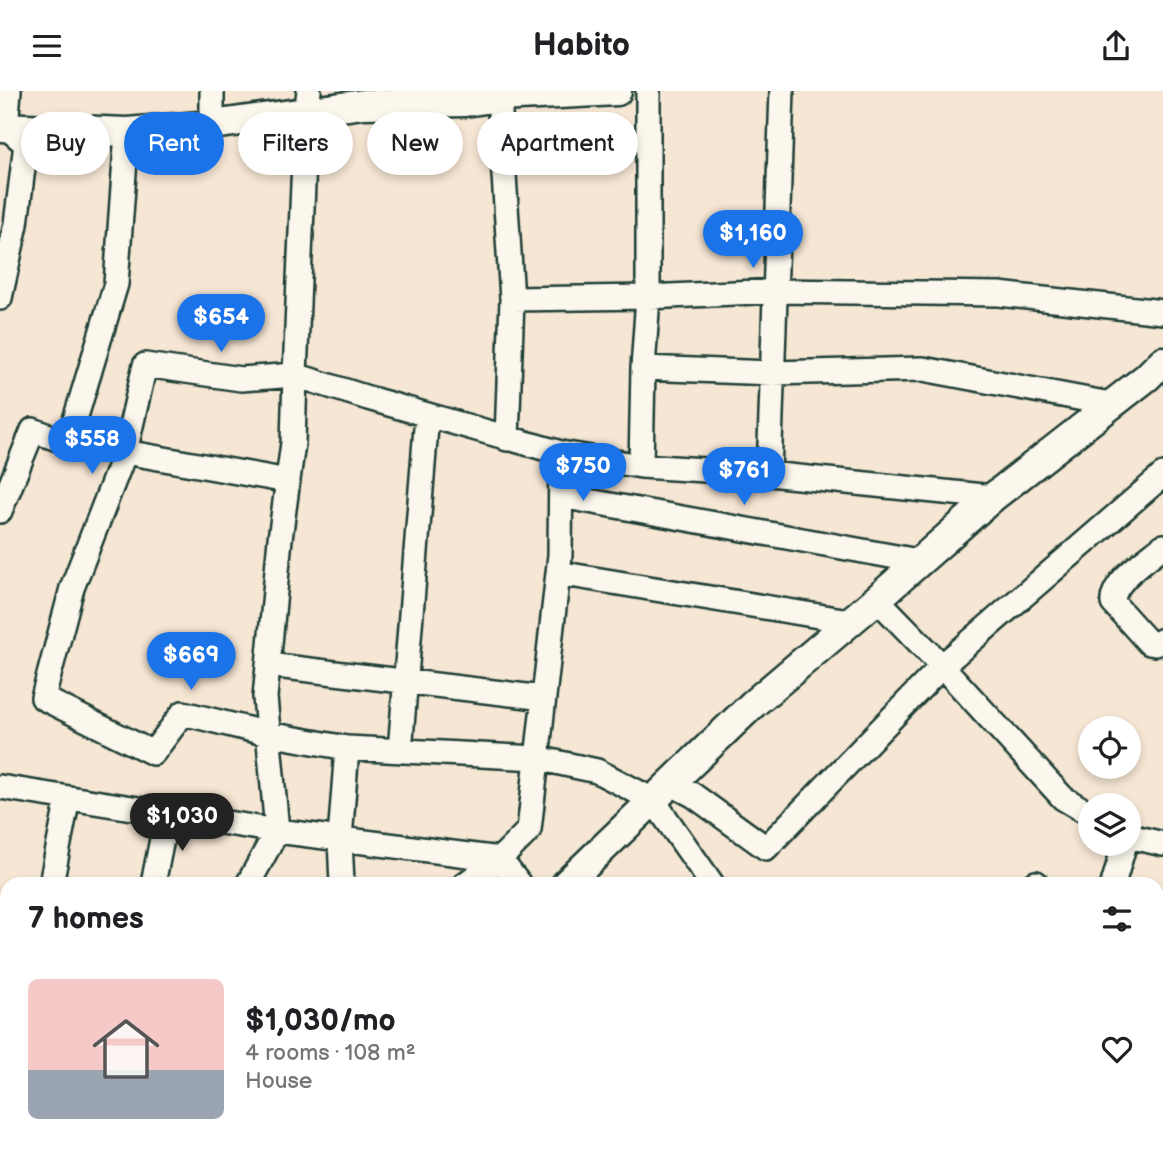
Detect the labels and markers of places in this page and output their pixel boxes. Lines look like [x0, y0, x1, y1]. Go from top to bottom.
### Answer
pin: $1,160 [696, 211, 810, 270]
pin: $654 [180, 295, 262, 354]
pin: $558 [51, 417, 133, 476]
pin: $750 [542, 443, 624, 503]
pin: $761 [703, 447, 785, 507]
pin: $669 [150, 633, 232, 692]
pin: $1,030 [125, 793, 239, 853]

